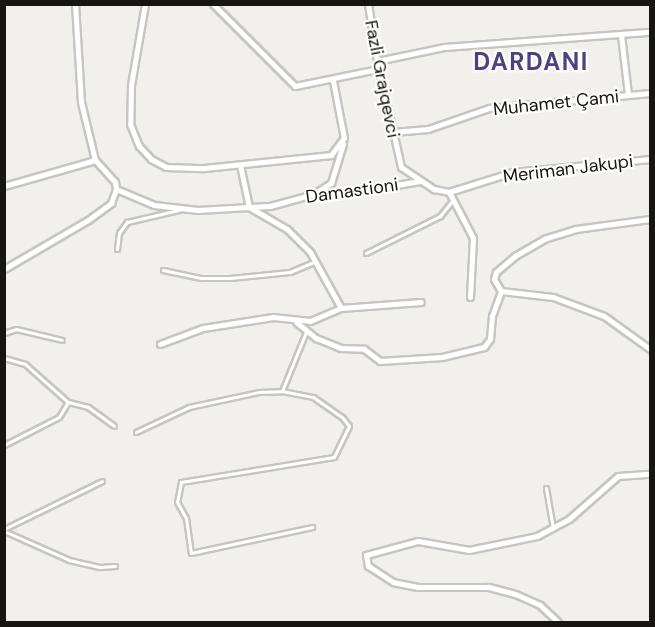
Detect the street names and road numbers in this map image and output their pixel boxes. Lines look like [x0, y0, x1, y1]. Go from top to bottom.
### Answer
street label: Fazli Grajqevci [360, 18, 404, 140]
street label: Muhamet Çami [492, 86, 620, 120]
street label: Meriman Jakupi [502, 150, 634, 188]
street label: Damastioni [304, 174, 400, 208]

